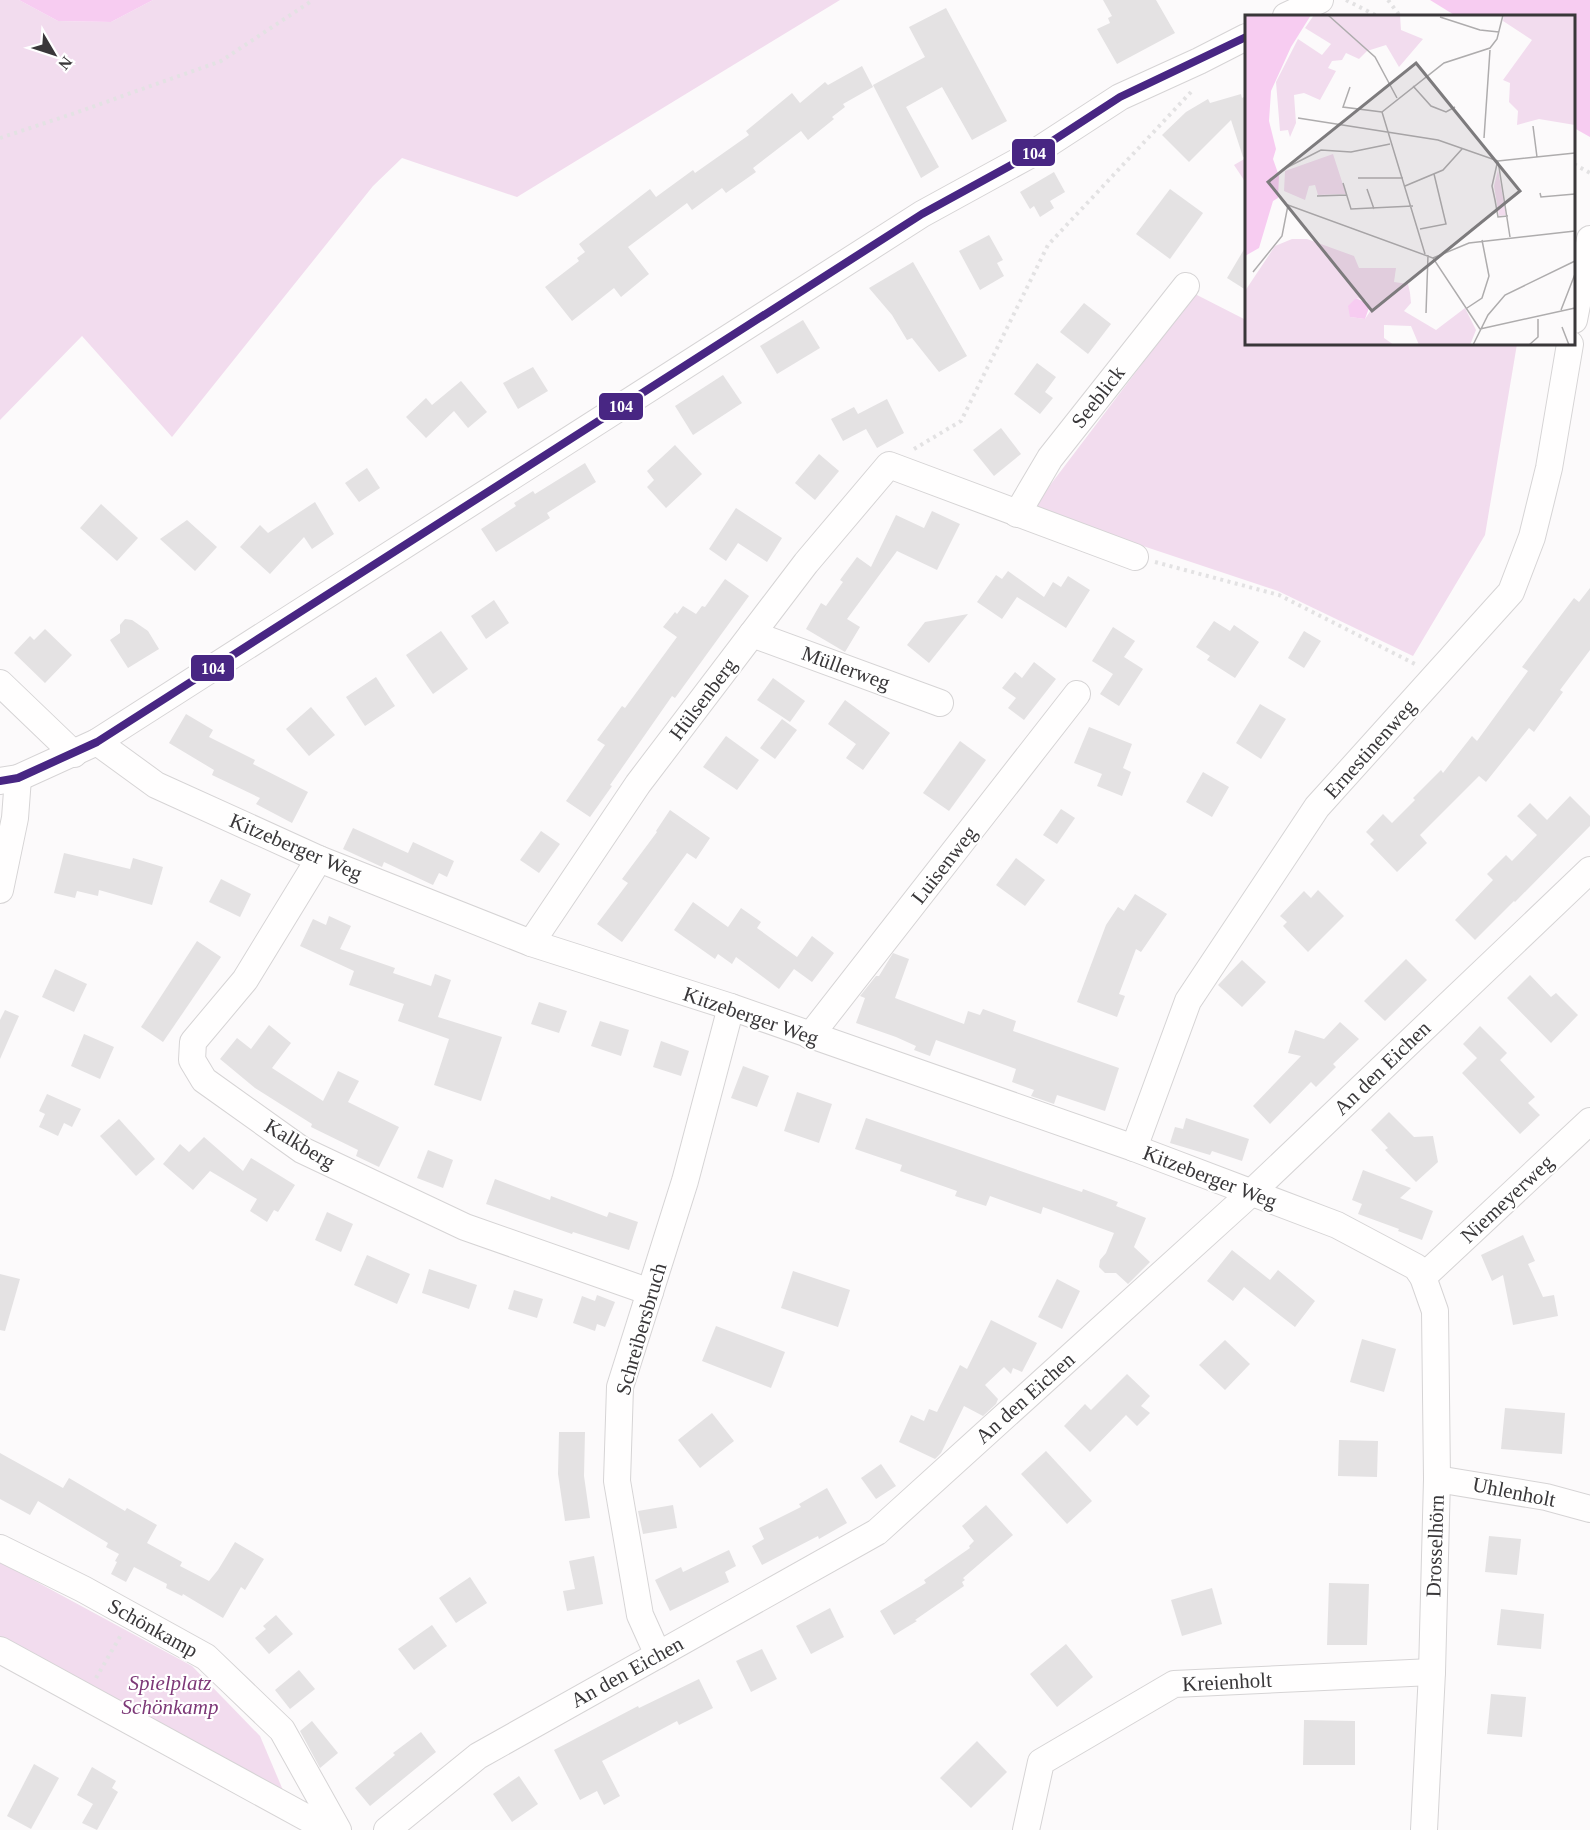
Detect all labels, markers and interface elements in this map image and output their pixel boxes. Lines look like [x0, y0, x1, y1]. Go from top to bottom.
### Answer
inset map [1245, 15, 1575, 345]
north arrow [24, 24, 84, 84]
text: N [55, 53, 76, 73]
line badge: 104 [1011, 138, 1056, 167]
text: 104 [1022, 145, 1046, 162]
street label: Seeblick [1066, 361, 1130, 433]
line badge: 104 [598, 392, 644, 421]
text: 104 [609, 398, 633, 415]
street label: Müllerweg [799, 641, 894, 695]
street label: Hülsenberg [664, 653, 742, 745]
line badge: 104 [190, 654, 235, 682]
text: 104 [201, 660, 225, 677]
street label: Ernestinenweg [1319, 694, 1421, 803]
street label: Kitzeberger Weg [226, 808, 366, 886]
street label: Luisenweg [906, 821, 982, 909]
street label: Kitzeberger Weg [680, 982, 822, 1051]
street label: An den Eichen [1329, 1016, 1436, 1120]
street label: Kalkberg [260, 1114, 340, 1175]
street label: Kitzeberger Weg [1140, 1140, 1281, 1214]
street label: Niemeyerweg [1456, 1150, 1559, 1248]
street label: Schreibersbruch [611, 1260, 671, 1398]
street label: An den Eichen [971, 1347, 1080, 1449]
street label: Uhlenholt [1470, 1472, 1558, 1512]
street label: Drosselhörn [1421, 1494, 1449, 1598]
street label: Schönkamp [104, 1593, 202, 1663]
street label: An den Eichen [567, 1631, 688, 1713]
street label: Kreienholt [1182, 1668, 1273, 1696]
park label: Spielplatz Schönkamp [122, 1671, 218, 1719]

